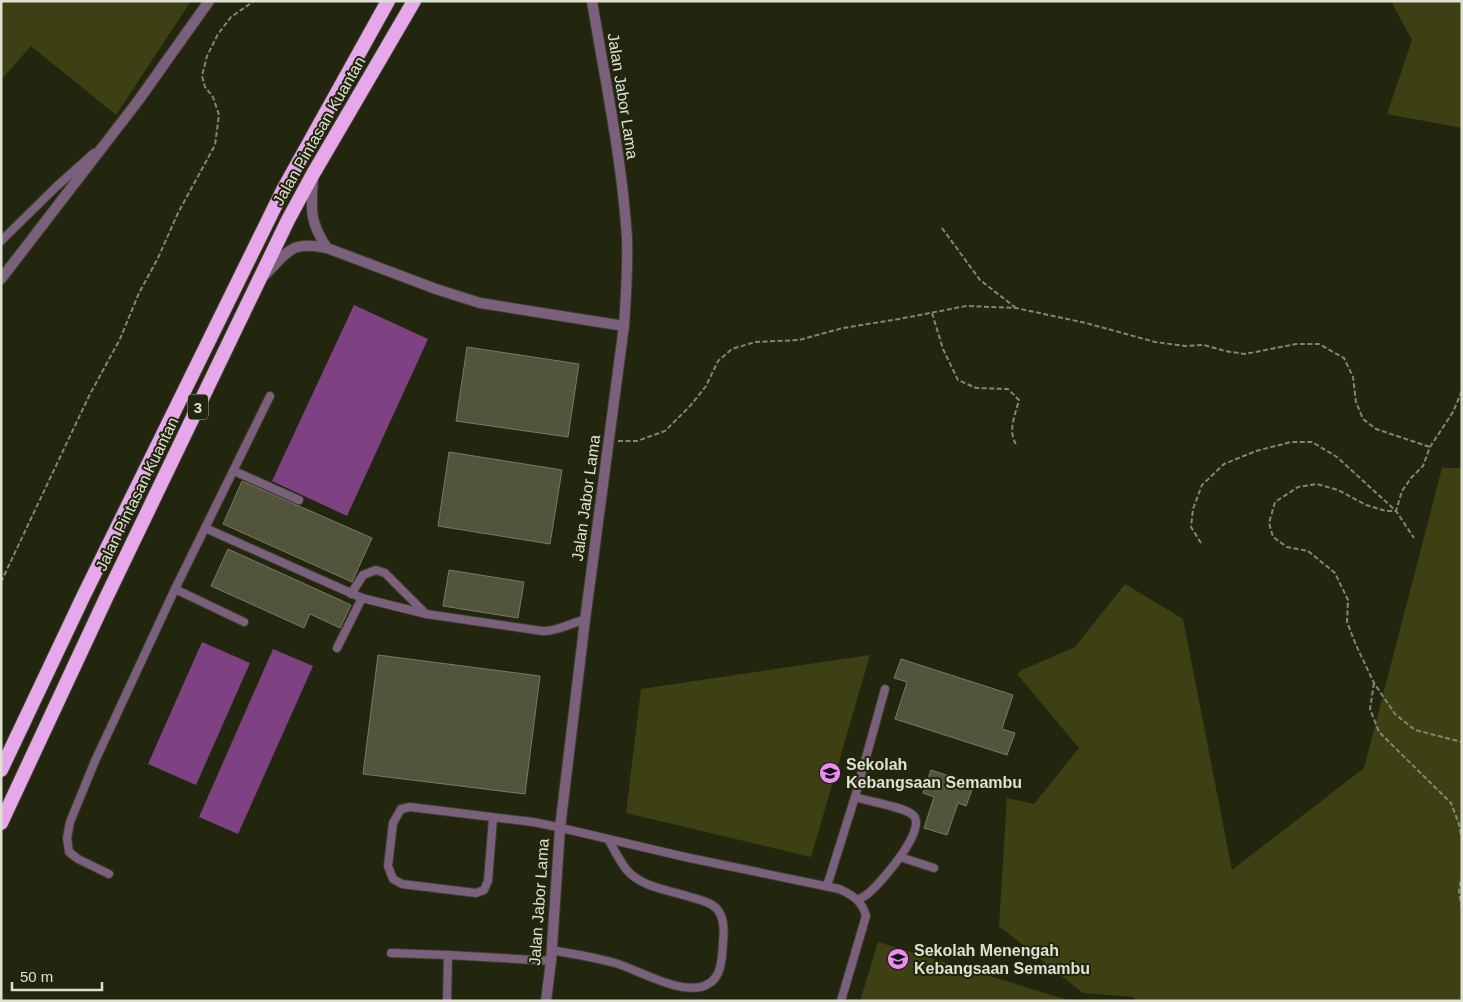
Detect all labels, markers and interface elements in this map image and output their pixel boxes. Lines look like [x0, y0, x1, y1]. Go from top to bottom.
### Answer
street label: Jalan Jabor Lama [605, 32, 641, 160]
street label: Jalan Pintasan Kuantan [269, 54, 369, 208]
road number: 3 [188, 394, 208, 420]
street label: Jalan Pintasan Kuantan [92, 414, 182, 574]
street label: Jalan Jabor Lama [569, 434, 603, 562]
place label: Sekolah Kebangsaan Semambu [846, 756, 1022, 791]
school or university icon: Sekolah Kebangsaan Semambu [818, 761, 842, 785]
street label: Jalan Jabor Lama [526, 838, 552, 966]
place label: Sekolah Menengah Kebangsaan Semambu [914, 942, 1090, 977]
school or university icon: Sekolah Menengah Kebangsaan Semambu [886, 947, 910, 971]
scale bar [12, 960, 102, 992]
text: 50 m [20, 968, 53, 985]

